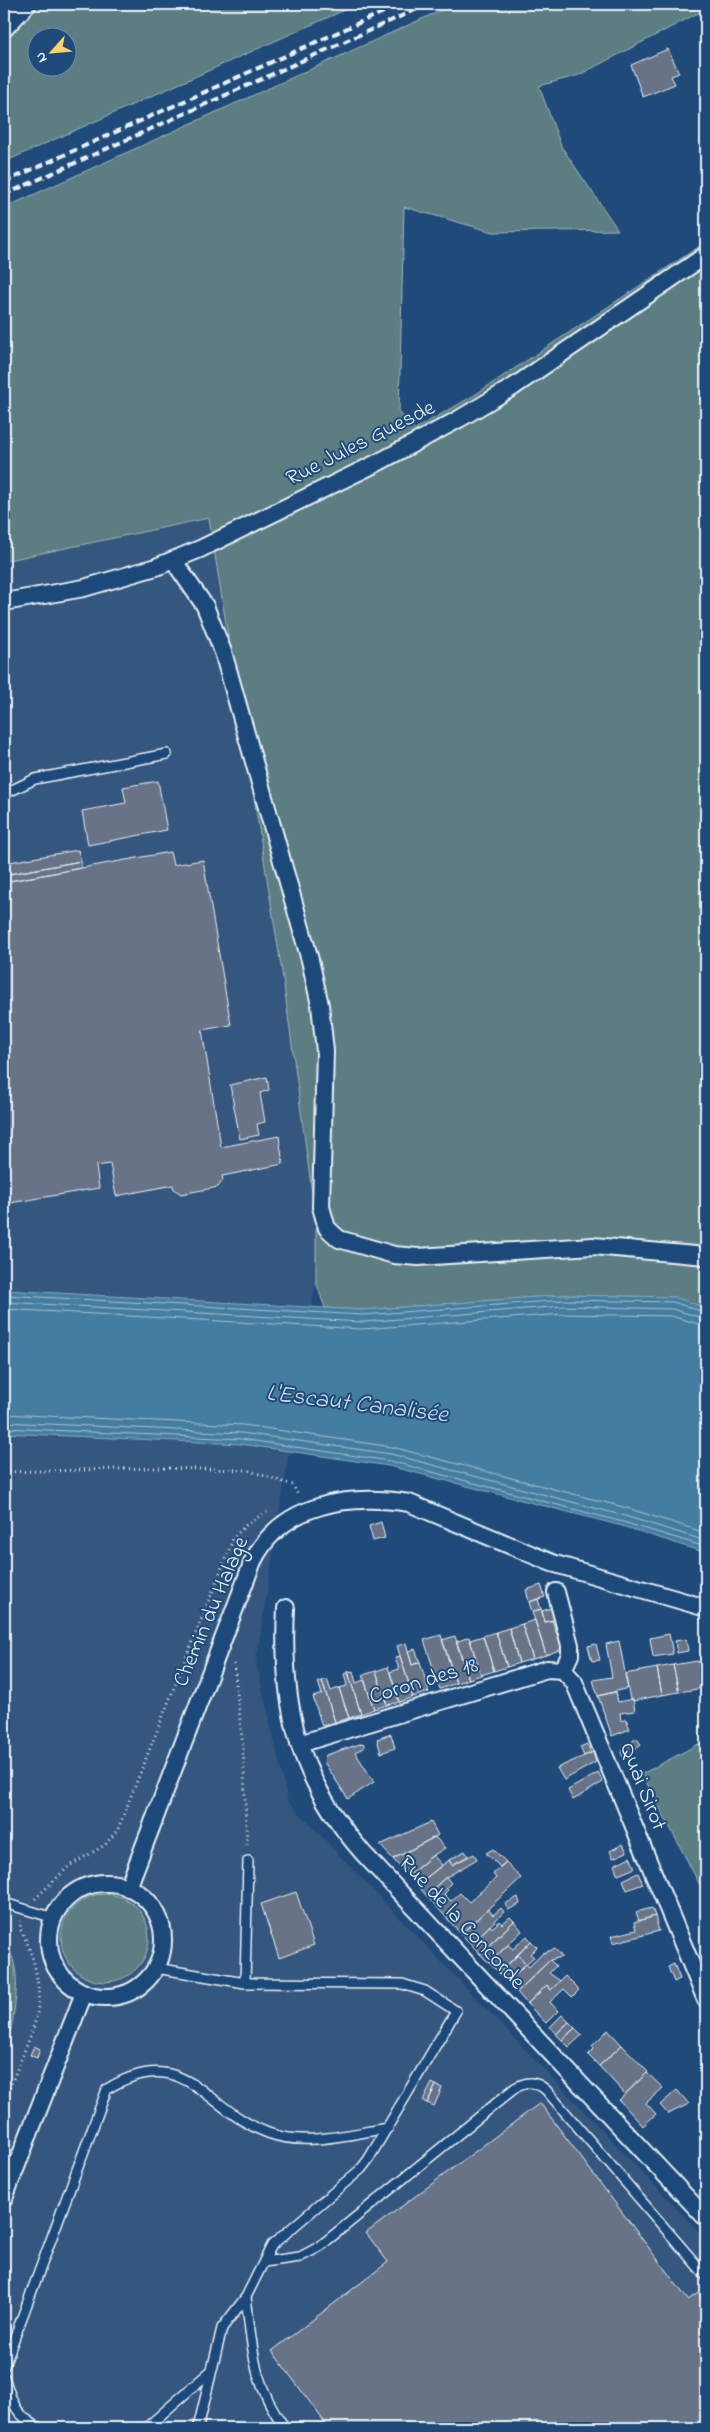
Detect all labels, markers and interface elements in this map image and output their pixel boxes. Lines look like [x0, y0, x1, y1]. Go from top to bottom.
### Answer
north arrow [28, 28, 78, 78]
text: N [30, 48, 53, 66]
street label: Rue Jules Guesde [281, 393, 441, 495]
water label: L'Escaut Canalisée [264, 1377, 451, 1434]
street label: Chemin du Halage [166, 1532, 259, 1692]
street label: Coron des 18 [366, 1650, 482, 1714]
street label: Quai Sirot [610, 1738, 674, 1836]
street label: Rue de la Concorde [390, 1849, 532, 1997]

